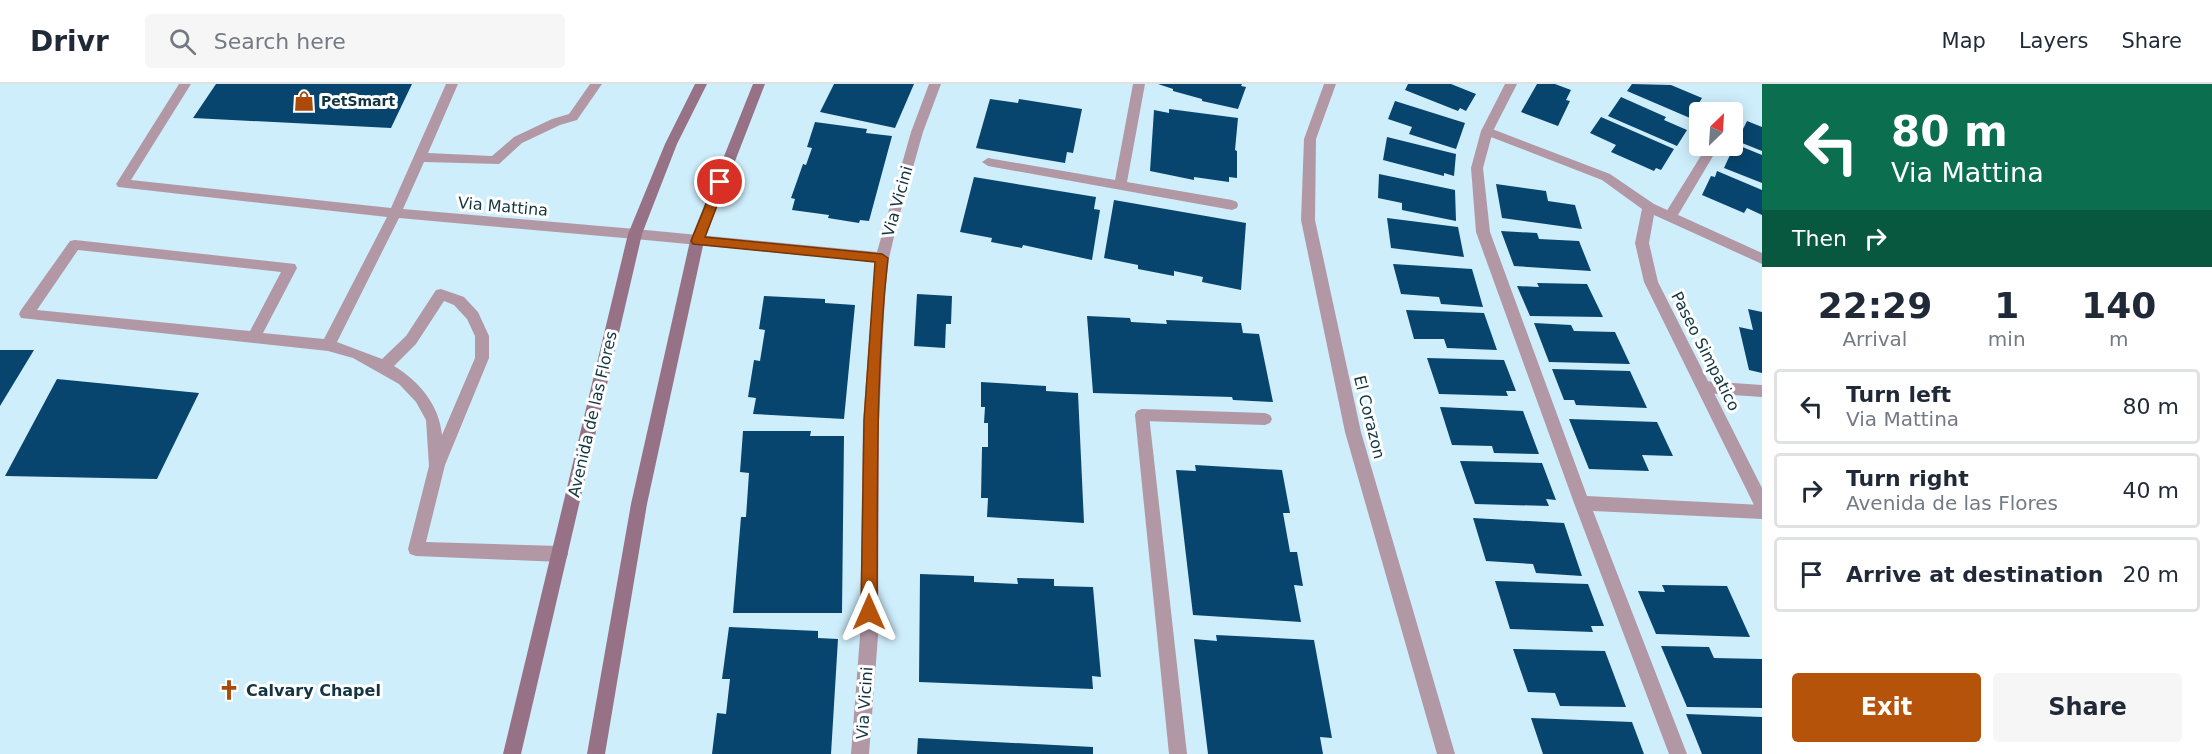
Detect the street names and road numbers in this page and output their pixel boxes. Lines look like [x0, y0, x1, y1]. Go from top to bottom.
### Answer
street label: Via Vicini [878, 164, 917, 239]
street label: Via Mattina [457, 193, 549, 220]
street label: Paseo Simpatico [1667, 288, 1744, 414]
street label: Avenida de las Flores [564, 329, 621, 499]
street label: El Corazon [1350, 373, 1389, 461]
street label: Via Vicini [852, 666, 877, 740]

